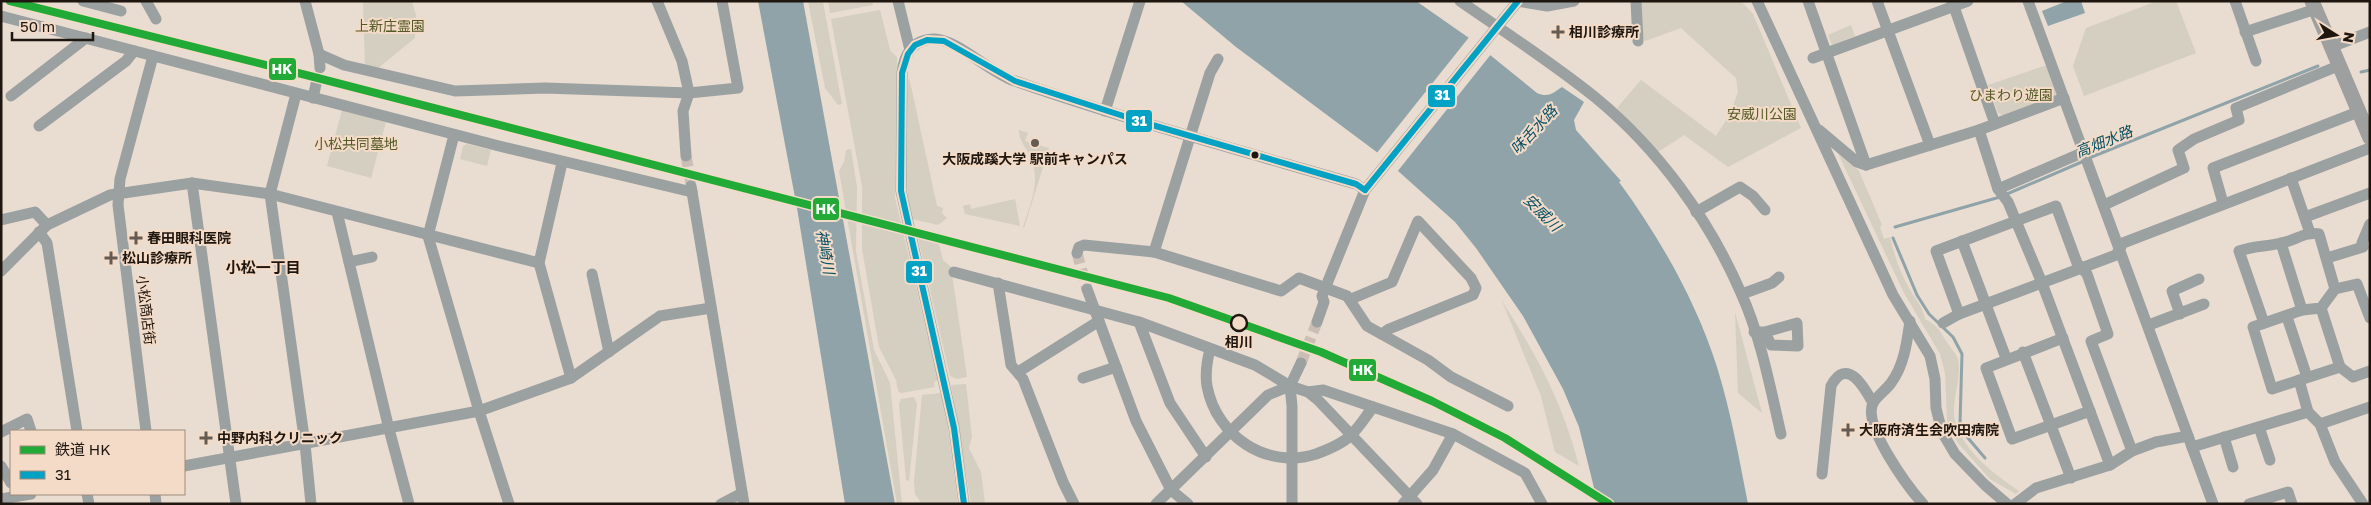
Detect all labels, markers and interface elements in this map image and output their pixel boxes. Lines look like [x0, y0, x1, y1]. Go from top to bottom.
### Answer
scale bar [12, 10, 94, 42]
north arrow [2311, 10, 2361, 60]
text: 50 m [20, 17, 55, 35]
park label: 上新庄霊園 [355, 17, 425, 34]
place label: 相川診療所 [1569, 23, 1639, 40]
marker: 相川診療所 [1551, 25, 1565, 39]
text: N [2340, 31, 2359, 44]
line badge: HK [268, 57, 297, 81]
text: HK [272, 60, 292, 77]
line badge: 31 [1427, 84, 1456, 108]
text: 31 [1434, 86, 1450, 103]
park label: ひまわり遊園 [1969, 86, 2053, 103]
water label: 味舌水路 [1506, 100, 1562, 157]
park label: 安威川公園 [1727, 105, 1797, 122]
line badge: 31 [1125, 109, 1153, 133]
text: 31 [1131, 112, 1147, 129]
water label: 高畑水路 [2072, 121, 2137, 161]
park label: 小松共同墓地 [314, 135, 398, 152]
marker: 大阪成蹊大学 駅前キャンパス [1029, 137, 1041, 149]
place label: 大阪成蹊大学 駅前キャンパス [942, 150, 1128, 167]
unlabelled marker [1250, 150, 1260, 160]
water label: 安威川 [1520, 190, 1566, 236]
line badge: HK [812, 197, 840, 221]
text: HK [816, 200, 836, 217]
water label: 神崎川 [813, 228, 839, 278]
place label: 春田眼科医院 [147, 229, 231, 246]
marker: 春田眼科医院 [129, 231, 143, 245]
place label: 松山診療所 [122, 249, 192, 266]
marker: 松山診療所 [104, 251, 118, 265]
district label: 小松一丁目 [225, 258, 301, 276]
line badge: 31 [905, 260, 933, 284]
text: 31 [911, 262, 927, 279]
street label: 小松商店街 [134, 274, 159, 346]
marker: 相川 [1230, 314, 1248, 332]
place label: 相川 [1225, 333, 1253, 350]
line badge: HK [1348, 358, 1377, 382]
text: HK [1353, 361, 1373, 378]
place label: 大阪府済生会吹田病院 [1859, 421, 1999, 438]
marker: 大阪府済生会吹田病院 [1841, 423, 1855, 437]
place label: 中野内科クリニック [217, 429, 343, 446]
legend [10, 430, 185, 495]
marker: 中野内科クリニック [199, 431, 213, 445]
text: 鉄道 HK [55, 440, 111, 458]
text: 31 [55, 465, 71, 483]

